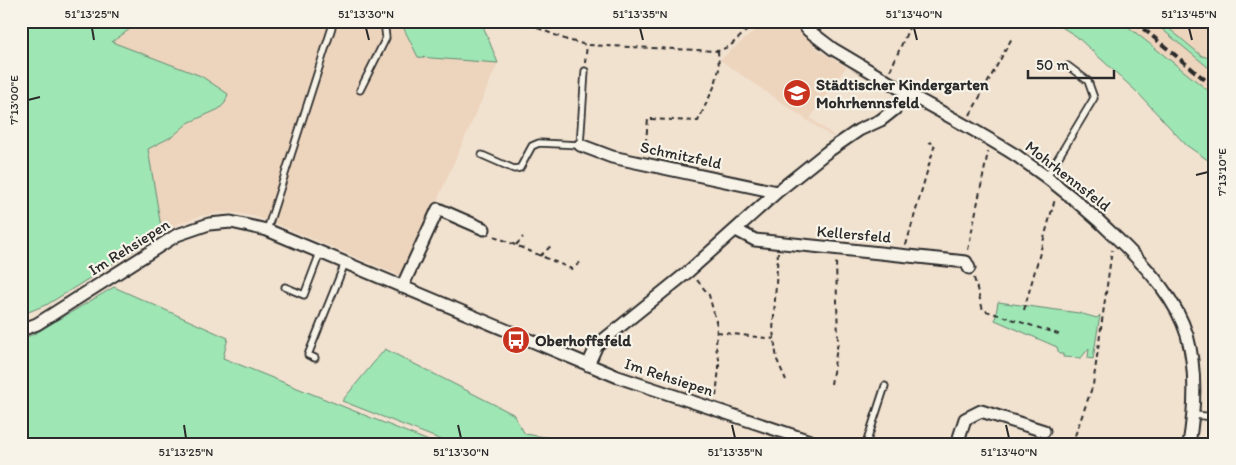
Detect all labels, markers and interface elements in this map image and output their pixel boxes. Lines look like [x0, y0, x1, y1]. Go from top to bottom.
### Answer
text: 51°13'25"N [65, 7, 119, 21]
text: 51°13'30"N [338, 7, 394, 21]
text: 51°13'35"N [612, 7, 668, 21]
text: 51°13'40"N [886, 7, 942, 21]
text: 51°13'45"N [1161, 7, 1217, 21]
scale bar [1028, 48, 1115, 80]
text: 50 m [1036, 56, 1069, 74]
text: 7°13'00"E [7, 75, 21, 125]
place label: Städtischer Kindergarten Mohrhennsfeld [816, 75, 989, 112]
school or university icon: Städtischer Kindergarten Mohrhennsfeld [782, 78, 812, 108]
street label: Schmitzfeld [639, 137, 724, 173]
street label: Mohrhennsfeld [1021, 137, 1115, 215]
text: 7°13'10"E [1215, 148, 1229, 196]
street label: Im Rehsiepen [85, 214, 173, 279]
street label: Kellersfeld [816, 221, 892, 247]
bus stop icon: Oberhoffsfeld [501, 325, 531, 355]
place label: Oberhoffsfeld [535, 331, 631, 350]
street label: Im Rehsiepen [622, 354, 716, 400]
text: 51°13'25"N [159, 445, 213, 459]
text: 51°13'30"N [433, 445, 489, 459]
text: 51°13'35"N [707, 445, 763, 459]
text: 51°13'40"N [981, 445, 1037, 459]

